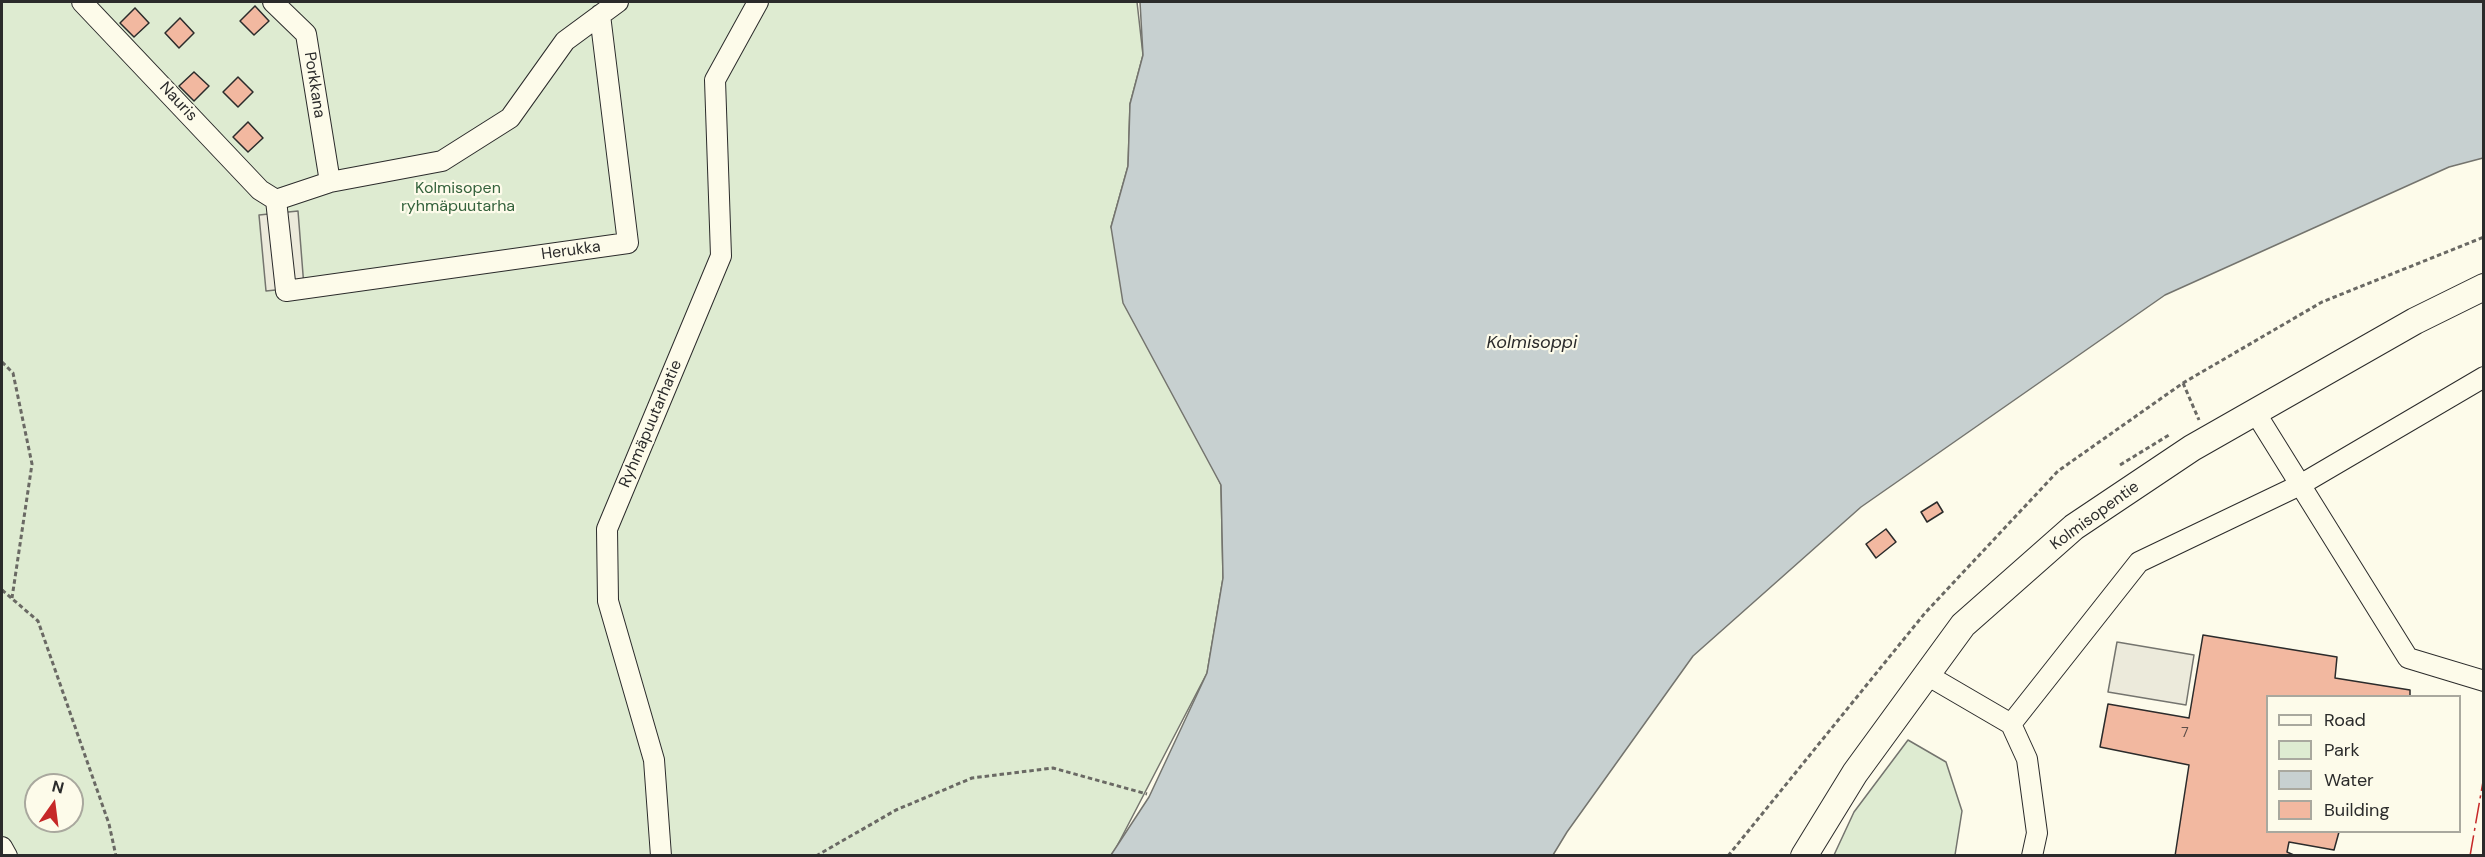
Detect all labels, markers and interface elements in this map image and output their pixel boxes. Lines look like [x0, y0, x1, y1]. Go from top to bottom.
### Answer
street label: Porkkana [299, 50, 329, 120]
street label: Nauris [155, 78, 201, 126]
park label: Kolmisopen ryhmäpuutarha [401, 179, 515, 217]
street label: Herukka [540, 237, 602, 265]
water label: Kolmisoppi [1487, 332, 1577, 354]
street label: Ryhmäpuutarhatie [615, 357, 687, 491]
street label: Kolmisopentie [2047, 477, 2143, 555]
legend [2266, 695, 2461, 833]
text: Road [2324, 708, 2366, 732]
house number: 7 [2181, 725, 2189, 741]
text: Park [2324, 738, 2360, 762]
text: Water [2324, 768, 2374, 792]
north arrow [24, 773, 84, 833]
text: N [50, 775, 66, 799]
text: Building [2324, 798, 2389, 822]

